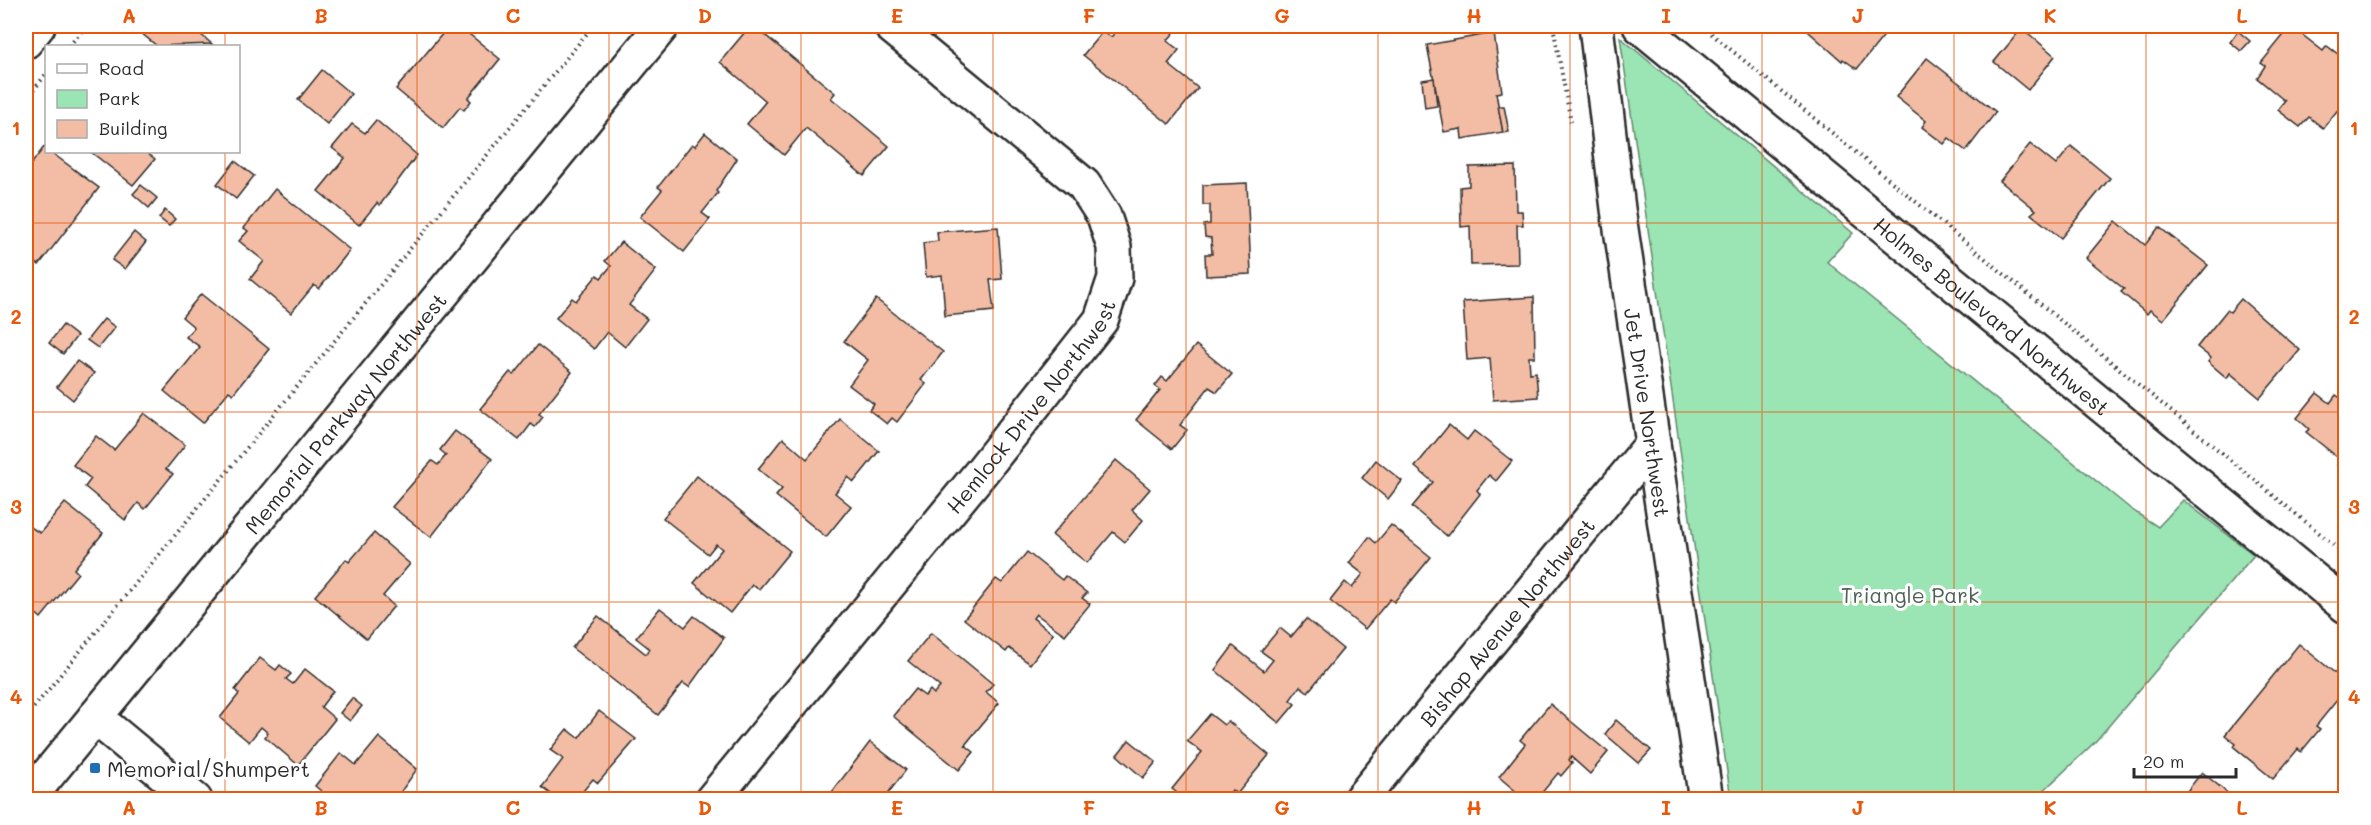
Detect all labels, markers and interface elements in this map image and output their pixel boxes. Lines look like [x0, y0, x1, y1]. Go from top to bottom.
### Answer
text: A [122, 2, 136, 28]
text: B [314, 2, 328, 28]
text: C [506, 2, 521, 28]
text: D [698, 2, 712, 28]
text: E [891, 2, 903, 28]
text: F [1083, 2, 1096, 28]
text: G [1274, 2, 1290, 28]
text: H [1466, 2, 1482, 28]
text: I [1661, 2, 1671, 28]
text: J [1851, 2, 1865, 28]
text: K [2043, 2, 2057, 28]
text: L [2236, 2, 2248, 28]
legend [45, 45, 240, 153]
text: Road [99, 56, 144, 80]
text: Park [99, 86, 140, 110]
text: 1 [12, 114, 20, 140]
text: 1 [2350, 114, 2358, 140]
text: Building [99, 116, 167, 140]
street label: Holmes Boulevard Northwest [1869, 210, 2116, 420]
street label: Memorial Parkway Northwest [238, 287, 452, 539]
street label: Hemlock Drive Northwest [940, 296, 1120, 518]
text: 2 [10, 303, 22, 329]
text: 2 [2348, 303, 2360, 329]
street label: Jet Drive Northwest [1619, 306, 1677, 519]
text: 3 [10, 493, 22, 519]
text: 3 [2348, 493, 2360, 519]
street label: Bishop Avenue Northwest [1413, 512, 1600, 731]
park label: Triangle Park [1841, 581, 1979, 608]
text: 4 [10, 683, 23, 709]
text: 4 [2348, 683, 2361, 709]
scale bar [2134, 741, 2236, 779]
text: 20 m [2143, 749, 2184, 773]
place label: Memorial/Shumpert [107, 755, 310, 782]
marker: Memorial/Shumpert [88, 761, 102, 775]
text: A [122, 794, 136, 820]
text: B [314, 794, 328, 820]
text: C [506, 794, 521, 820]
text: D [698, 794, 712, 820]
text: E [891, 794, 903, 820]
text: F [1083, 794, 1096, 820]
text: G [1274, 794, 1290, 820]
text: H [1466, 794, 1482, 820]
text: I [1661, 794, 1671, 820]
text: J [1851, 794, 1865, 820]
text: K [2043, 794, 2057, 820]
text: L [2236, 794, 2248, 820]

